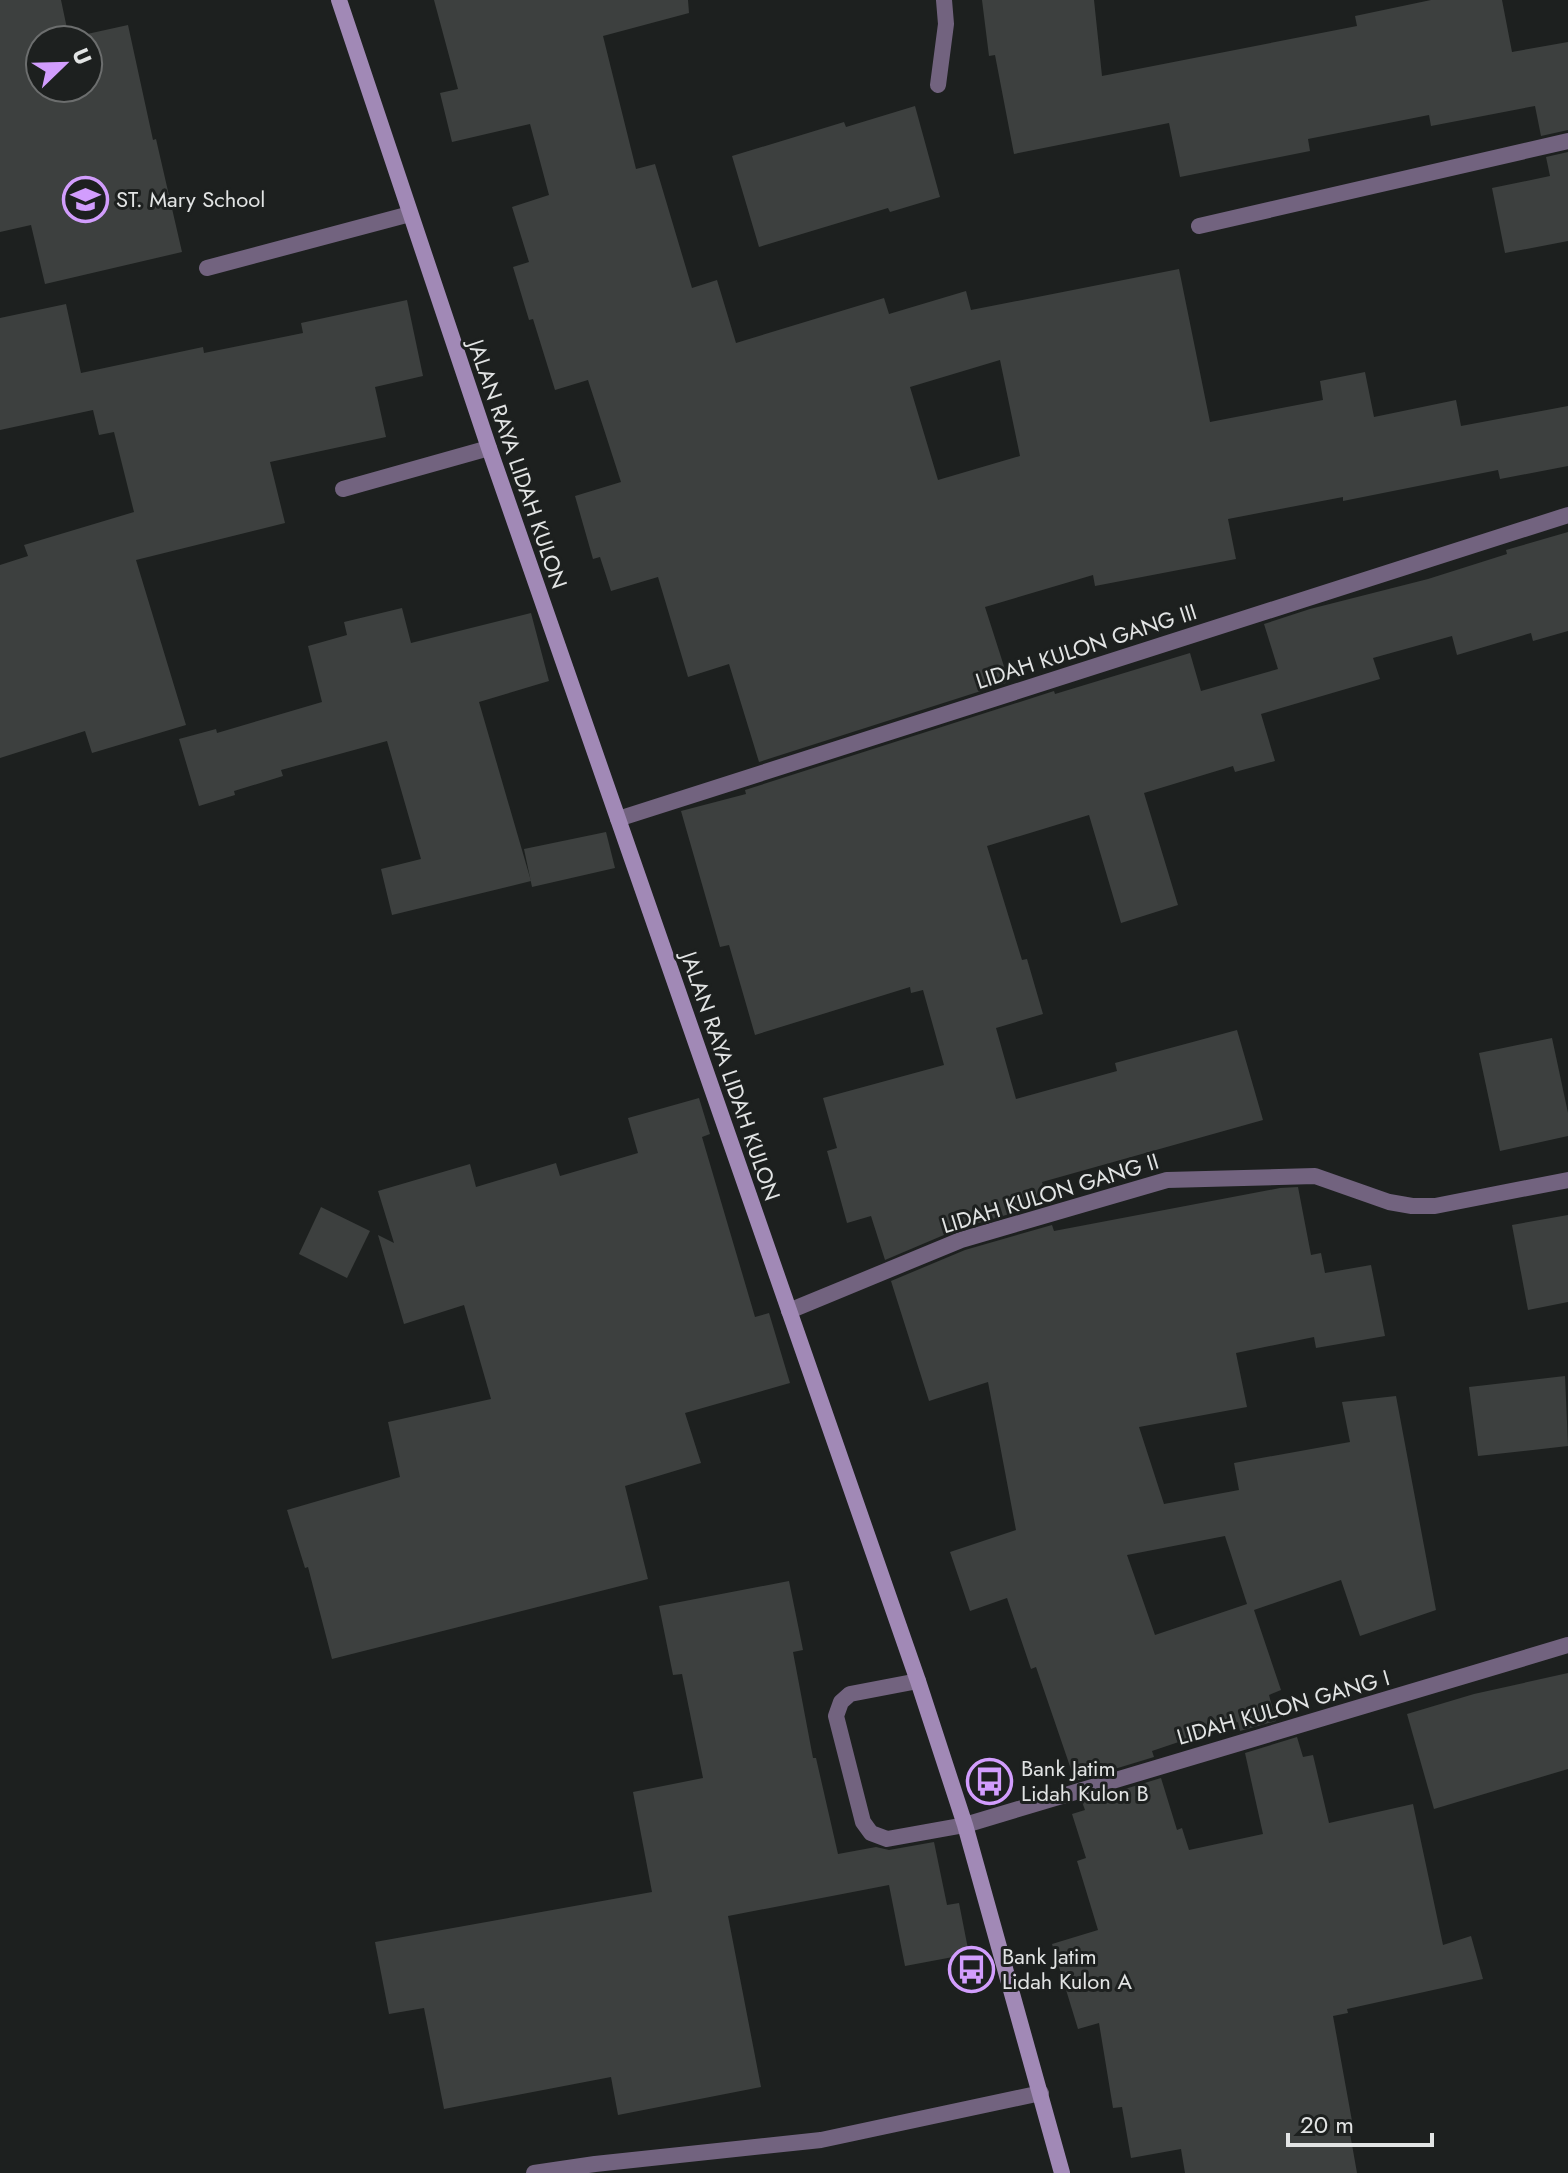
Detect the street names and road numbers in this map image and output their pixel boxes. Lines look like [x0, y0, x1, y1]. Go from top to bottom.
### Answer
street label: JALAN RAYA LIDAH KULON [459, 332, 576, 593]
street label: LIDAH KULON GANG III [971, 595, 1201, 697]
street label: JALAN RAYA LIDAH KULON [672, 944, 789, 1205]
street label: LIDAH KULON GANG II [938, 1145, 1162, 1241]
street label: LIDAH KULON GANG I [1173, 1661, 1393, 1753]

